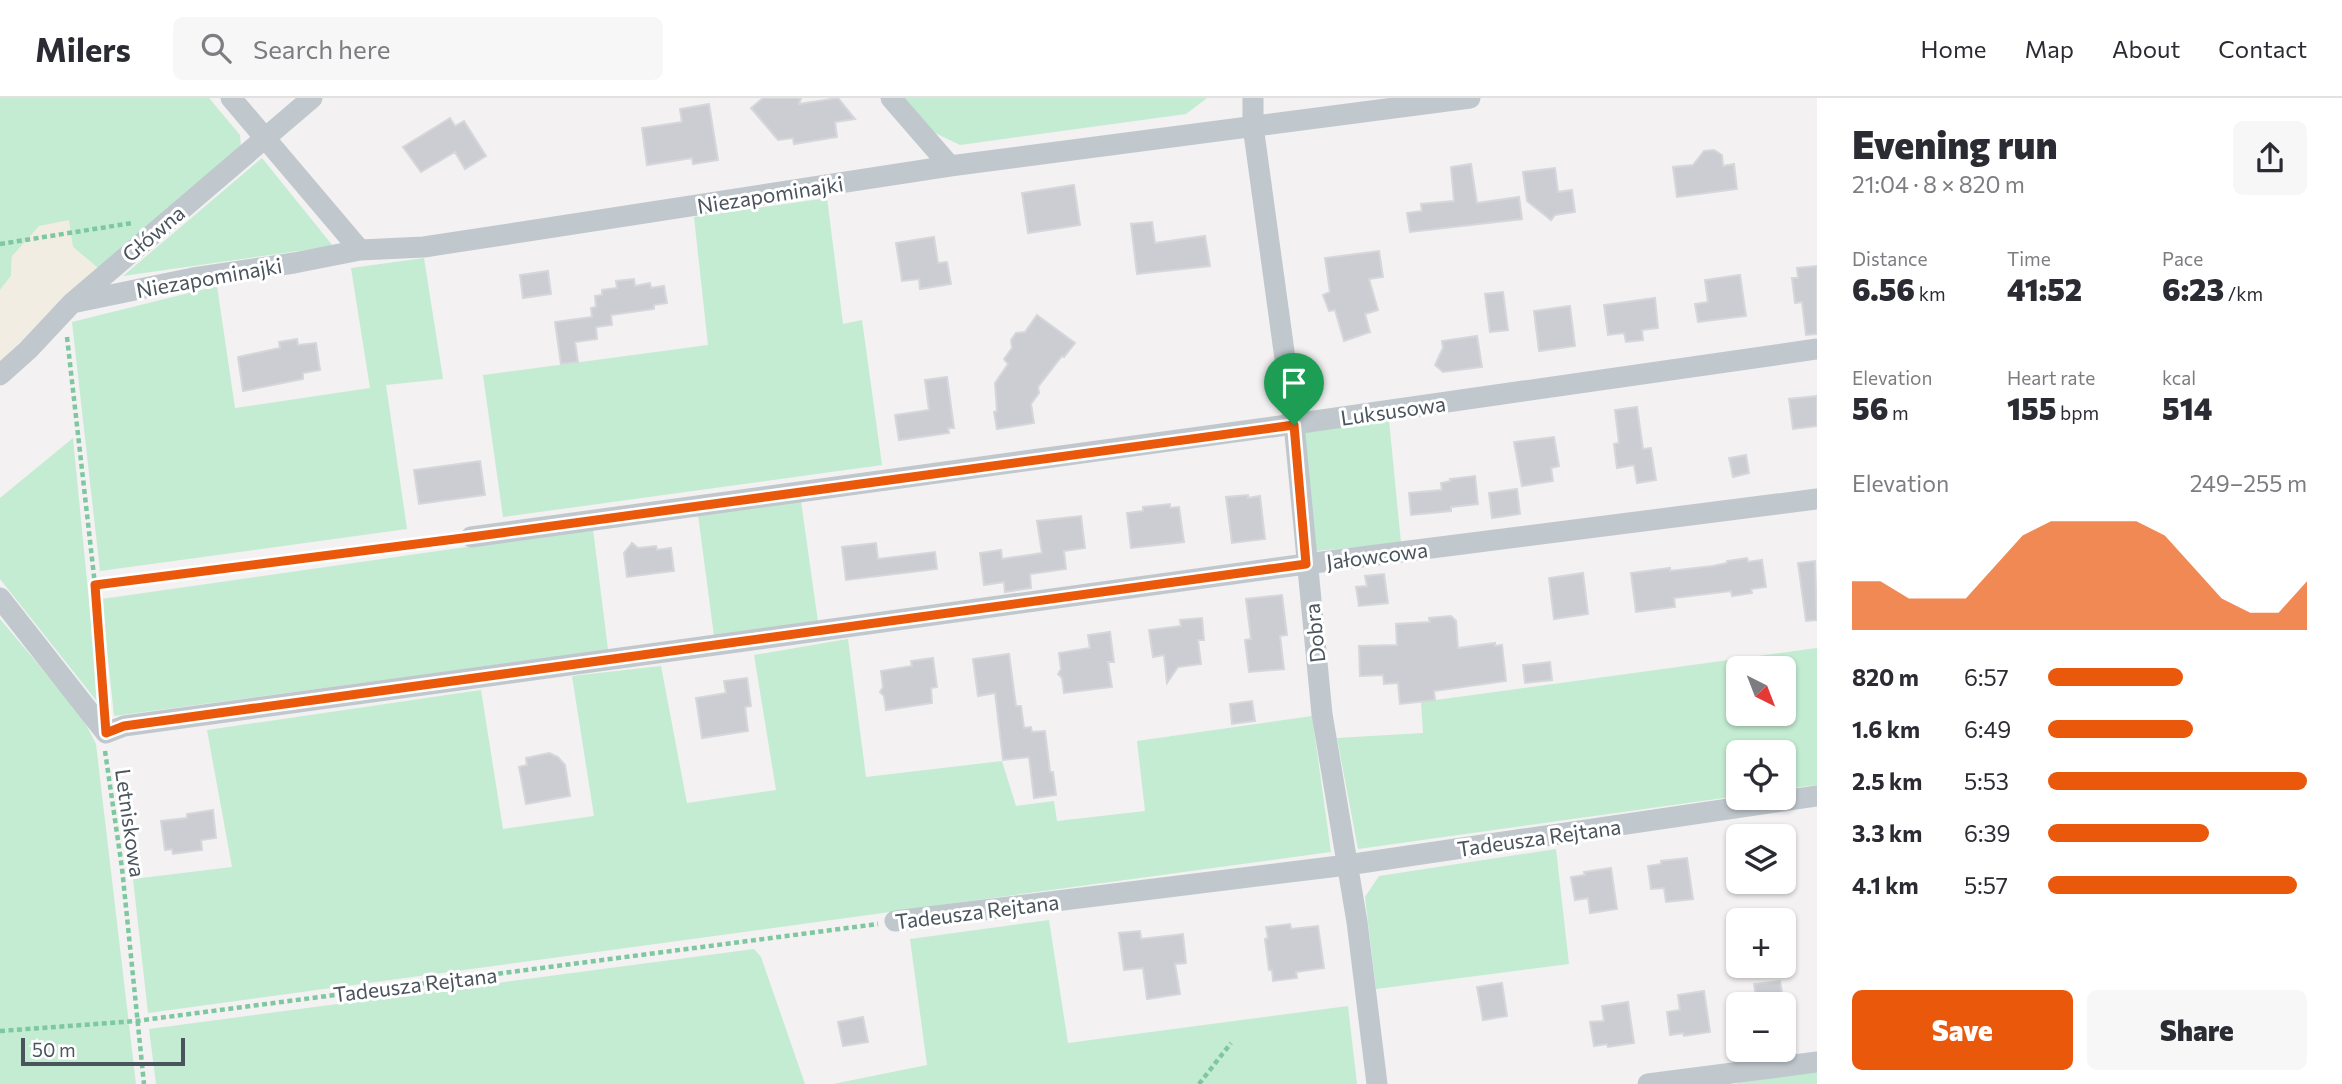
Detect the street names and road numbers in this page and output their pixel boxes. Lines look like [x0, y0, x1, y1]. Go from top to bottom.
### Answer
street label: Niezapominajki [695, 170, 845, 218]
street label: Główna [117, 200, 189, 266]
street label: Niezapominajki [134, 252, 284, 302]
street label: Luksusowa [1339, 390, 1447, 430]
street label: Jałowcowa [1325, 536, 1429, 574]
street label: Dobra [1298, 602, 1330, 664]
street label: Letniskowa [111, 767, 151, 879]
street label: Tadeusza Rejtana [1456, 813, 1622, 861]
street label: Tadeusza Rejtana [894, 889, 1060, 933]
street label: Tadeusza Rejtana [332, 962, 498, 1006]

